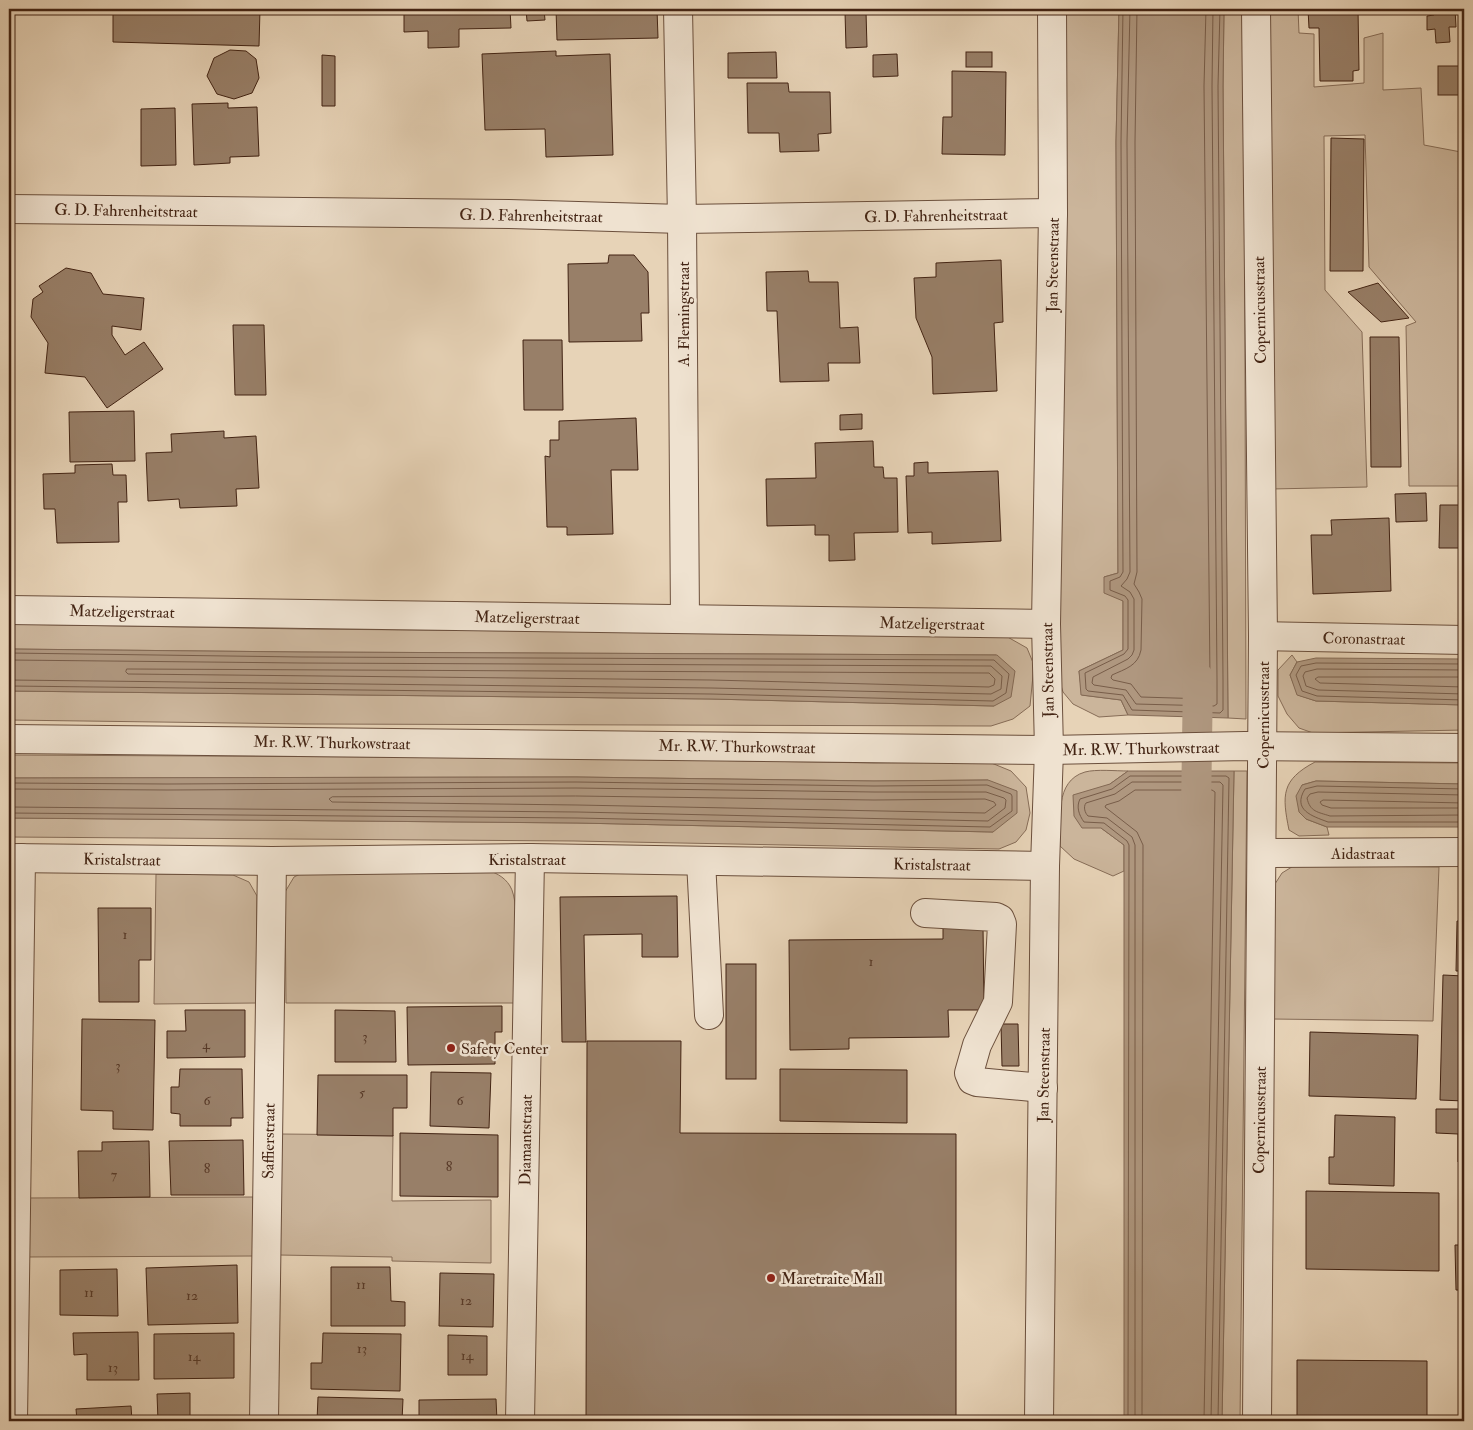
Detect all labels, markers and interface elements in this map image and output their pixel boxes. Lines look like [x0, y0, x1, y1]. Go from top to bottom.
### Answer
street label: G. D. Fahrenheitstraat [54, 200, 198, 222]
street label: G. D. Fahrenheitstraat [459, 205, 603, 227]
street label: G. D. Fahrenheitstraat [864, 205, 1008, 227]
street label: Jan Steenstraat [1042, 217, 1065, 314]
street label: Copernicusstraat [1249, 256, 1272, 364]
street label: A. Flemingstraat [674, 261, 694, 368]
street label: Matzeligerstraat [69, 601, 175, 623]
street label: Matzeligerstraat [474, 607, 580, 629]
street label: Matzeligerstraat [879, 613, 985, 635]
street label: Jan Steenstraat [1037, 622, 1060, 719]
street label: Coronastraat [1322, 628, 1406, 650]
street label: Copernicusstraat [1254, 661, 1275, 769]
street label: Mr. R.W. Thurkowstraat [253, 732, 411, 754]
street label: Mr. R.W. Thurkowstraat [658, 736, 816, 758]
street label: Mr. R.W. Thurkowstraat [1062, 738, 1220, 760]
street label: Aidastraat [1330, 844, 1395, 864]
street label: Kristalstraat [83, 849, 161, 871]
street label: Kristalstraat [488, 850, 566, 870]
street label: Kristalstraat [893, 854, 971, 876]
house number: 1 [123, 926, 128, 943]
house number: 1 [869, 953, 874, 970]
street label: Jan Steenstraat [1033, 1027, 1056, 1124]
house number: 3 [362, 1028, 368, 1045]
house number: 4 [202, 1036, 211, 1053]
place label: Safety Center [461, 1039, 548, 1059]
marker: Safety Center [445, 1042, 457, 1054]
house number: 3 [115, 1057, 121, 1074]
street label: Copernicusstraat [1249, 1066, 1272, 1174]
house number: 5 [359, 1084, 366, 1101]
house number: 6 [203, 1092, 211, 1109]
house number: 6 [456, 1092, 464, 1109]
street label: Diamantstraat [515, 1094, 537, 1186]
street label: Saffierstraat [258, 1103, 280, 1179]
house number: 8 [446, 1158, 453, 1175]
house number: 8 [204, 1160, 211, 1177]
house number: 7 [111, 1166, 118, 1183]
place label: Maretraite Mall [781, 1269, 883, 1289]
marker: Maretraite Mall [765, 1272, 777, 1284]
house number: 11 [356, 1276, 366, 1293]
house number: 11 [84, 1284, 94, 1301]
house number: 12 [186, 1287, 198, 1304]
house number: 12 [460, 1292, 472, 1309]
house number: 13 [357, 1340, 367, 1357]
house number: 14 [461, 1347, 475, 1364]
house number: 14 [188, 1348, 202, 1365]
house number: 13 [108, 1359, 118, 1376]

